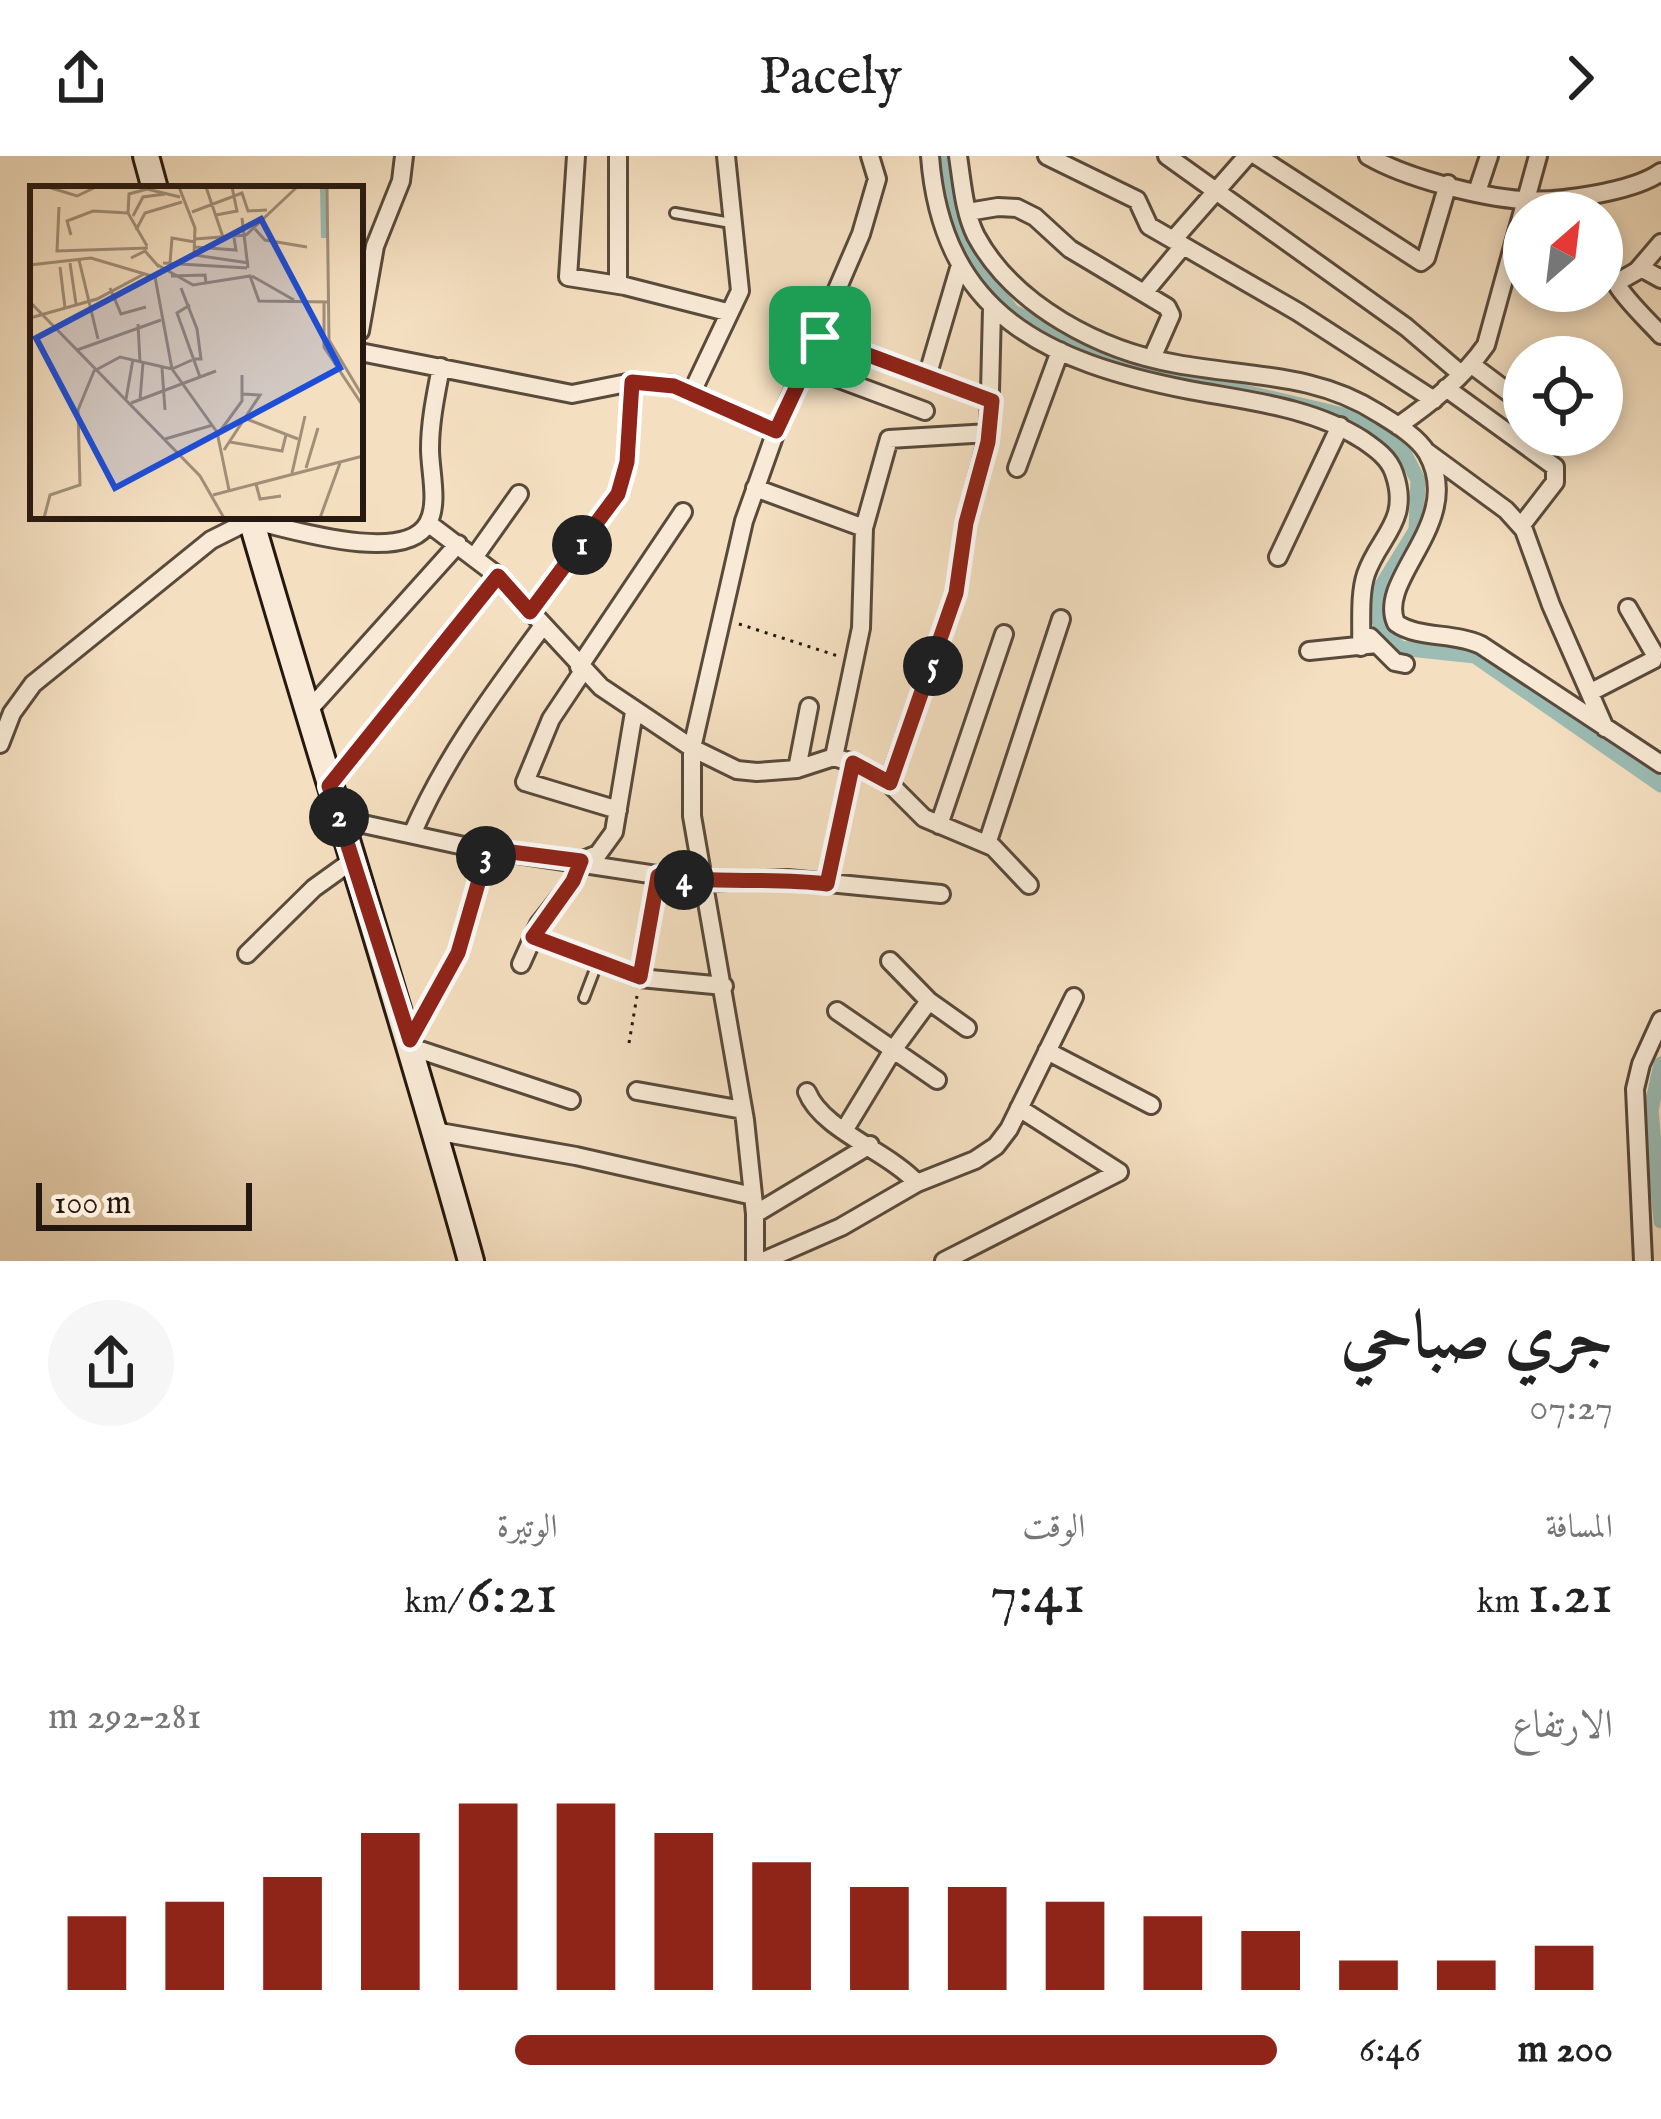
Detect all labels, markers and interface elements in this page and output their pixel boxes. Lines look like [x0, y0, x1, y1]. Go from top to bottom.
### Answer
text: Pacely [759, 44, 902, 113]
icon: share [48, 45, 114, 111]
icon: forward [1547, 45, 1613, 111]
inset map [30, 186, 363, 519]
north arrow [1503, 192, 1623, 312]
map controls [1503, 192, 1623, 456]
pin [769, 286, 871, 388]
icon: arrive [787, 304, 853, 370]
button: locate [1503, 336, 1623, 456]
pin: 1 [552, 515, 612, 575]
text: 1 [576, 524, 588, 566]
pin: 5 [903, 636, 963, 696]
text: 5 [927, 645, 939, 687]
pin: 2 [309, 787, 369, 847]
text: 2 [331, 796, 347, 838]
pin: 3 [456, 826, 516, 886]
text: 3 [480, 835, 492, 877]
pin: 4 [654, 850, 714, 910]
text: 4 [676, 859, 692, 901]
scale bar [36, 1177, 252, 1230]
text: 100 m [54, 1183, 131, 1225]
text: جري صباحي [1341, 1297, 1613, 1381]
button: share [48, 1300, 174, 1426]
text: 07:27 [1529, 1384, 1613, 1433]
text: الوتيرة [497, 1507, 558, 1549]
text: الوقت [1022, 1507, 1085, 1549]
text: المسافة [1546, 1507, 1613, 1549]
text: 6:21 [466, 1558, 558, 1634]
text: 7:41 [990, 1558, 1085, 1634]
text: 1.21 [1527, 1558, 1613, 1634]
text: /km [404, 1582, 466, 1624]
text: km [1477, 1582, 1527, 1624]
text: 281–292 m [48, 1693, 201, 1742]
text: الارتفاع [1512, 1702, 1613, 1751]
text: 6:46 [1359, 2026, 1421, 2075]
text: 200 m [1518, 2026, 1613, 2075]

